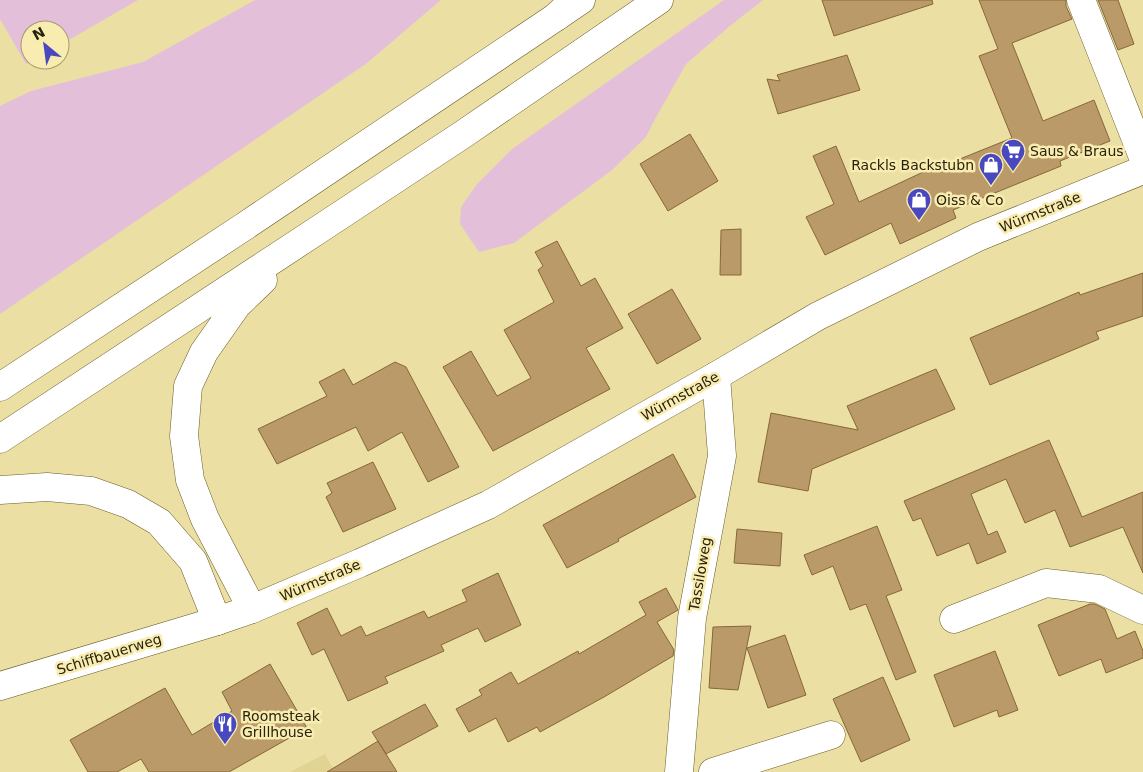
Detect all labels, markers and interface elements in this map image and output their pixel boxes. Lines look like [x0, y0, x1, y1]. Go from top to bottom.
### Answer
north arrow [20, 20, 70, 70]
text: N [30, 24, 48, 43]
supermarket icon: Saus & Braus [1000, 138, 1026, 172]
place label: Saus & Braus [1030, 143, 1124, 159]
shop icon: Rackls Backstubn [978, 152, 1004, 186]
place label: Rackls Backstubn [851, 157, 974, 173]
shop icon: Oiss & Co [906, 187, 932, 221]
street label: Würmstraße [997, 188, 1083, 236]
place label: Oiss & Co [936, 192, 1004, 208]
street label: Würmstraße [639, 368, 721, 424]
street label: Tassiloweg [685, 536, 714, 613]
street label: Würmstraße [277, 556, 363, 604]
street label: Schiffbauerweg [55, 630, 163, 678]
place label: Roomsteak Grillhouse [242, 708, 321, 740]
restaurant icon: Roomsteak Grillhouse [212, 711, 238, 745]

